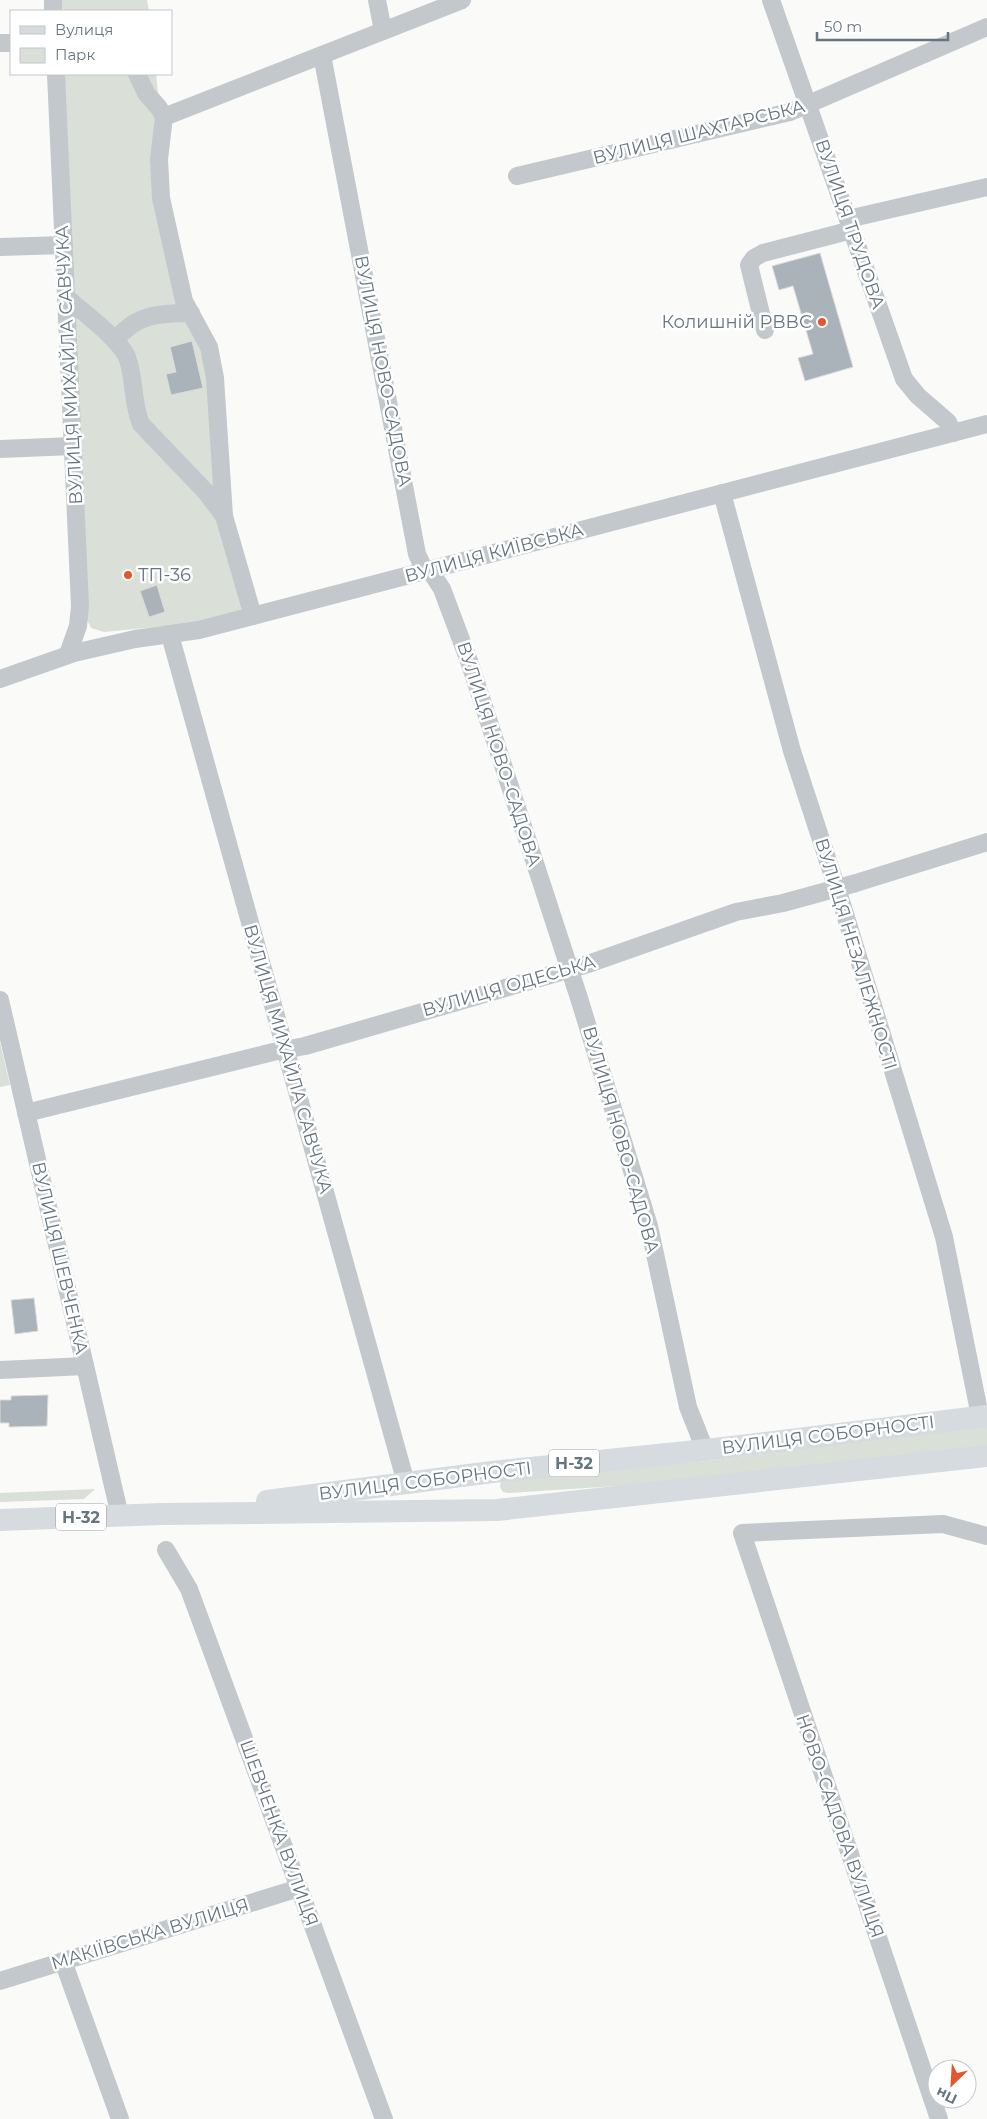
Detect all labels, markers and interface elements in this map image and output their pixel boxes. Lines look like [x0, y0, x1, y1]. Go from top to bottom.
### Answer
legend [10, 10, 172, 75]
scale bar [817, 10, 948, 42]
text: 50 m [824, 17, 862, 36]
text: Вулиця [55, 20, 113, 39]
text: Парк [55, 45, 95, 64]
street label: ВУЛИЦЯ ШАХТАРСЬКА [591, 95, 808, 169]
street label: ВУЛИЦЯ ТРУДОВА [811, 136, 890, 312]
street label: ВУЛИЦЯ МИХАЙЛА САВЧУКА [51, 224, 87, 505]
street label: ВУЛИЦЯ НОВО-САДОВА [350, 253, 416, 489]
place label: Колишній РВВС [661, 311, 812, 333]
marker: Колишній РВВС [816, 316, 828, 328]
street label: ВУЛИЦЯ КИЇВСЬКА [402, 518, 586, 587]
place label: ТП-36 [138, 564, 191, 586]
marker: ТП-36 [122, 569, 134, 581]
street label: ВУЛИЦЯ НОВО-САДОВА [452, 639, 546, 870]
street label: ВУЛИЦЯ НЕЗАЛЕЖНОСТІ [810, 836, 902, 1072]
street label: ВУЛИЦЯ МИХАЙЛА САВЧУКА [239, 922, 337, 1197]
street label: ВУЛИЦЯ ОДЕСЬКА [420, 951, 599, 1021]
street label: ВУЛИЦЯ НОВО-САДОВА [578, 1024, 664, 1257]
street label: ВУЛИЦЯ ШЕВЧЕНКА [27, 1160, 93, 1357]
street label: ВУЛИЦЯ СОБОРНОСТІ [720, 1411, 936, 1459]
road number: Н-32 [549, 1450, 599, 1476]
street label: ВУЛИЦЯ СОБОРНОСТІ [317, 1457, 533, 1505]
road number: Н-32 [56, 1504, 106, 1530]
street label: НОВО-САДОВА ВУЛИЦЯ [791, 1711, 889, 1941]
street label: ШЕВЧЕНКА ВУЛИЦЯ [235, 1737, 323, 1929]
street label: МАКІЇВСЬКА ВУЛИЦЯ [49, 1893, 251, 1975]
north arrow [927, 2059, 977, 2109]
text: Пн [933, 2083, 960, 2108]

